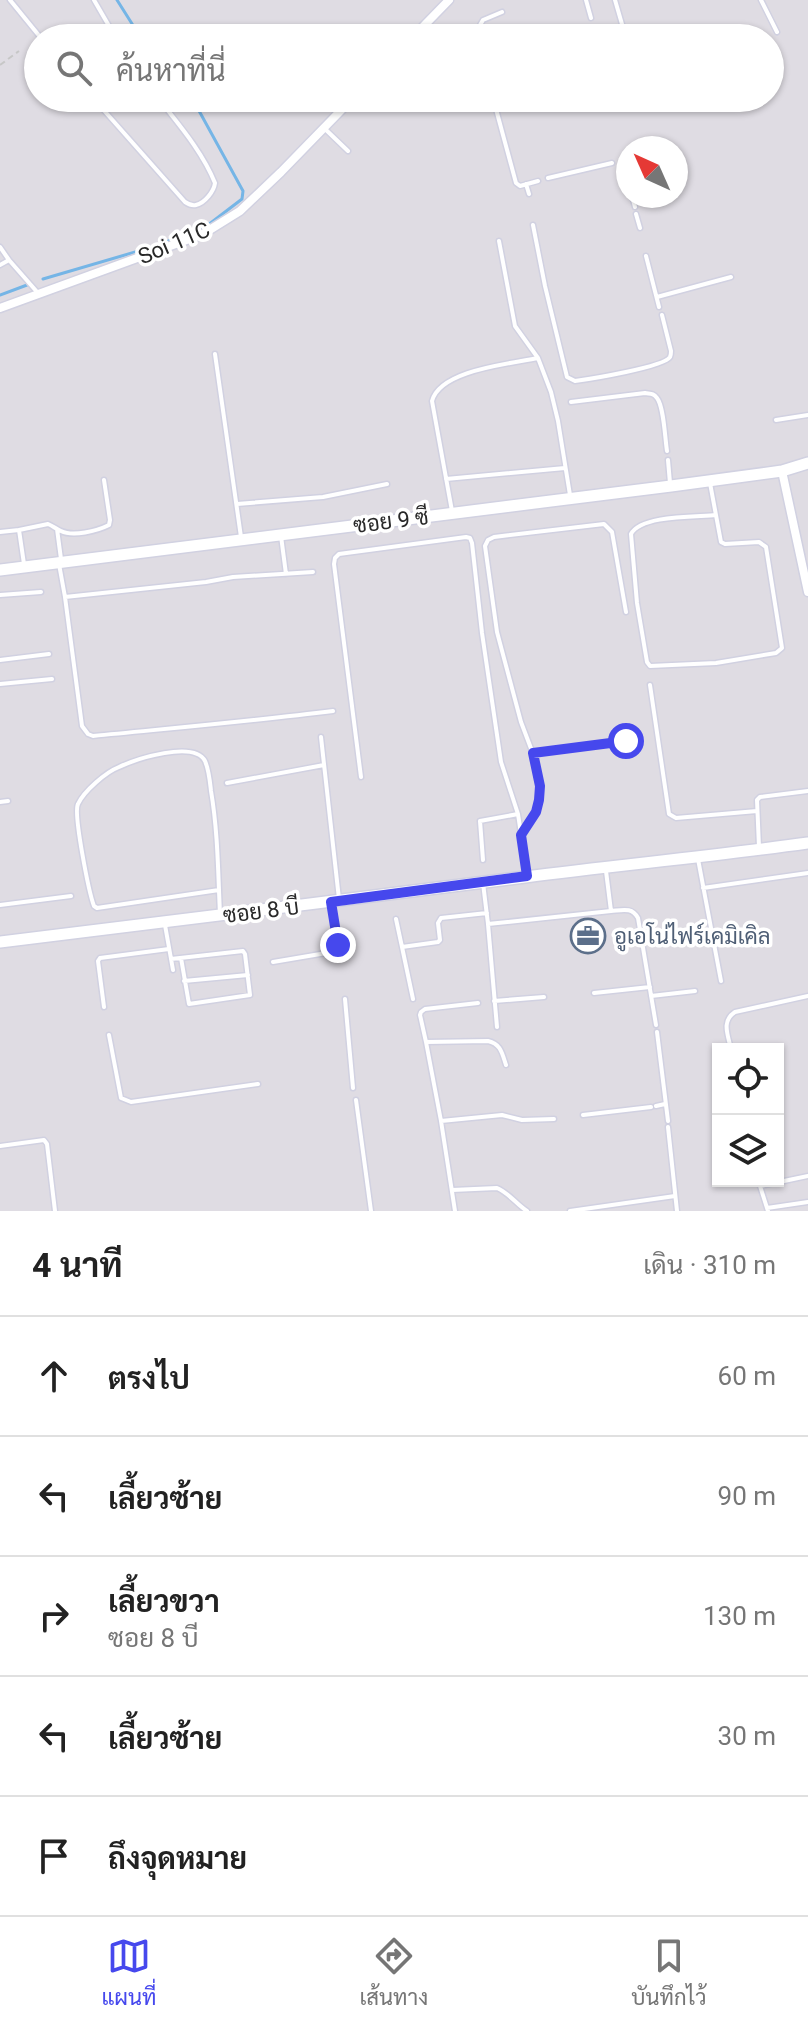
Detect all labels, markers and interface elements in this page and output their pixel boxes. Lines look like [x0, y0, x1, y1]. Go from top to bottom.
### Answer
search box [24, 24, 784, 112]
icon: search [52, 46, 96, 90]
text: ค้นหาที่นี่ [116, 53, 226, 88]
north arrow [616, 136, 688, 208]
street label: Soi 11C [134, 217, 214, 269]
street label: ซอย 9 ซี [352, 503, 430, 538]
route start [608, 723, 644, 759]
street label: ซอย 8 บี [221, 893, 301, 928]
office icon: อูเอโน่ไฟร์เคมิเคิล [569, 917, 607, 955]
place label: อูเอโน่ไฟร์เคมิเคิล [614, 922, 771, 952]
route end [320, 927, 356, 963]
map controls [712, 1043, 784, 1187]
button: locate [712, 1043, 784, 1115]
button: layers [712, 1115, 784, 1187]
text: 4 นาที [32, 1245, 122, 1285]
text: เดิน · 310 m [643, 1250, 776, 1280]
icon: ahead [32, 1354, 76, 1398]
text: ตรงไป [108, 1361, 190, 1396]
text: 60 m [718, 1361, 776, 1391]
icon: left [32, 1474, 76, 1518]
text: เลี้ยวซ้าย [108, 1481, 222, 1516]
text: 90 m [718, 1481, 776, 1511]
text: เลี้ยวขวา [108, 1584, 220, 1619]
icon: right [32, 1594, 76, 1638]
text: 130 m [703, 1601, 776, 1631]
text: ซอย 8 บี [108, 1623, 198, 1653]
icon: left [32, 1714, 76, 1758]
text: เลี้ยวซ้าย [108, 1721, 222, 1756]
text: 30 m [718, 1721, 776, 1751]
icon: arrive [32, 1834, 76, 1878]
text: ถึงจุดหมาย [108, 1841, 247, 1876]
tab: แผนที่ [102, 1934, 156, 2010]
tab: เส้นทาง [359, 1934, 428, 2010]
tab: บันทึกไว้ [631, 1934, 706, 2010]

